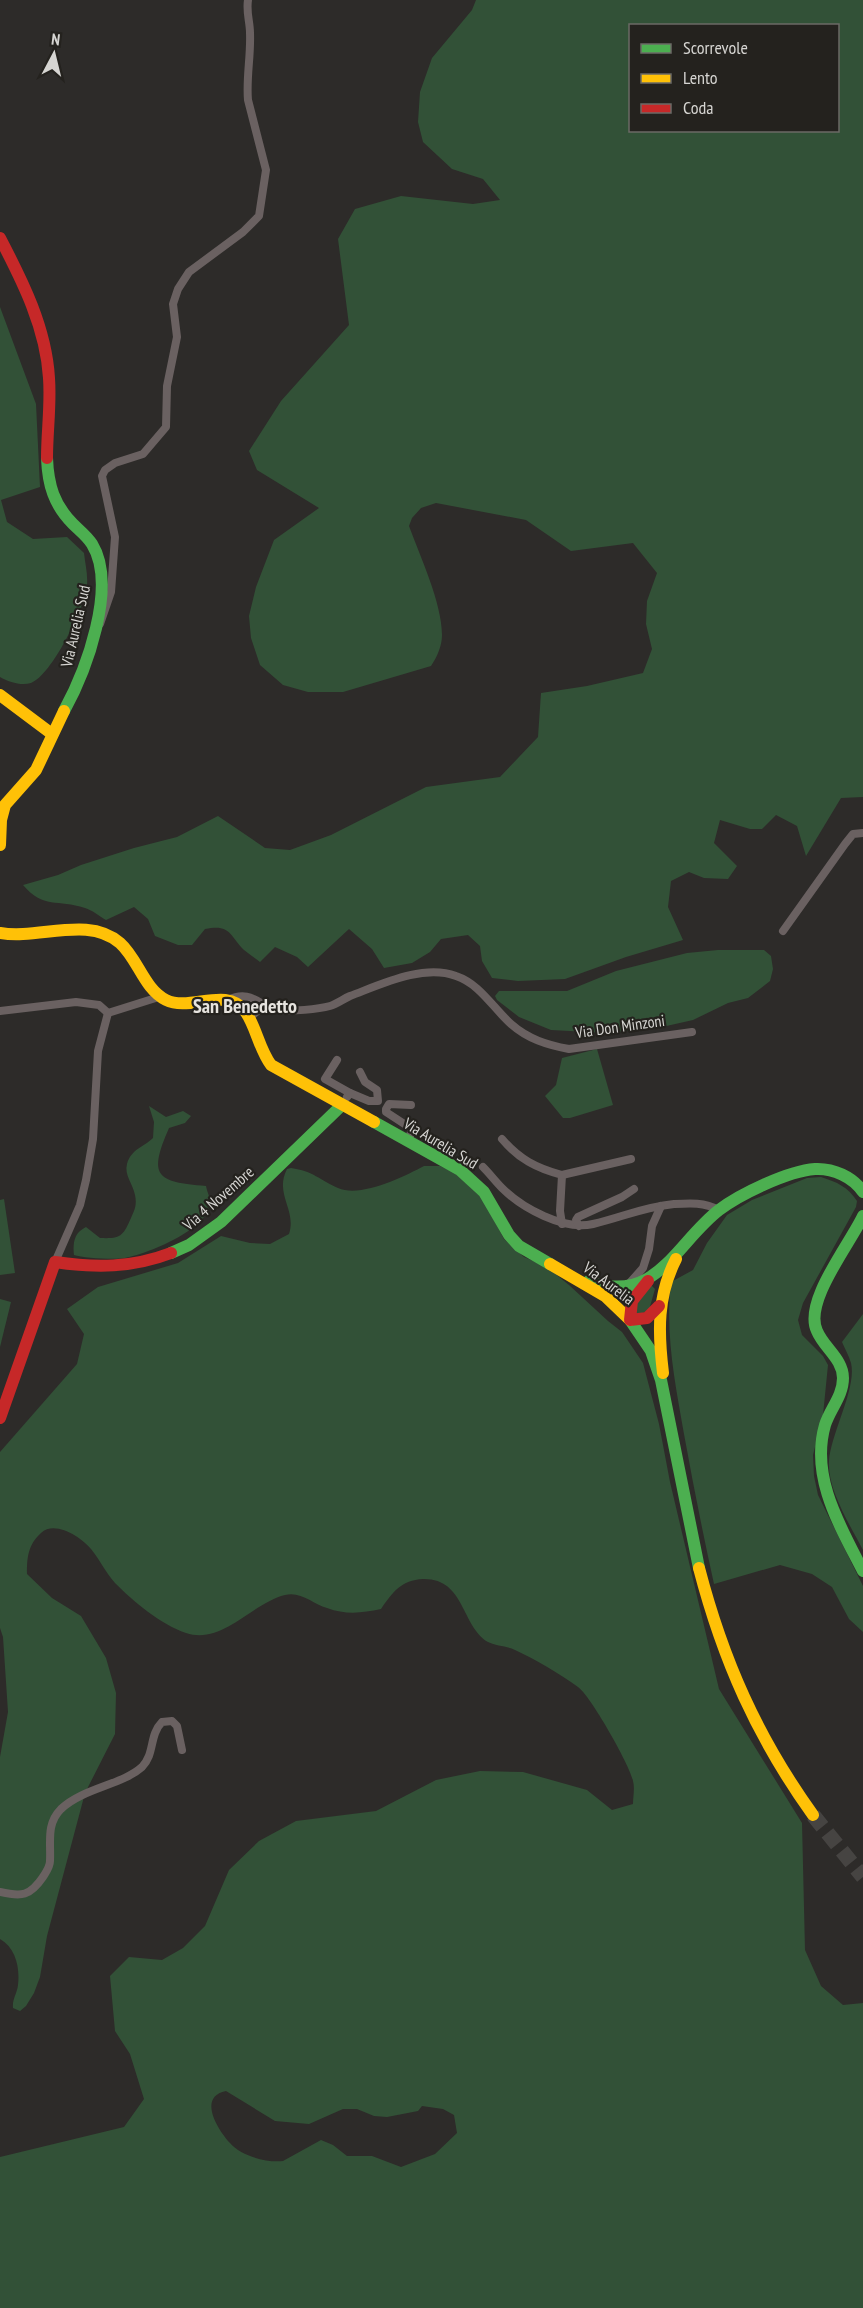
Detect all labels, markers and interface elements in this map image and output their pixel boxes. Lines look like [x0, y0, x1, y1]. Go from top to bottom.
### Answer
north arrow [24, 24, 84, 84]
legend [629, 24, 839, 132]
text: N [50, 29, 61, 50]
text: Scorrevole [683, 36, 748, 59]
text: Lento [683, 66, 718, 89]
text: Coda [683, 96, 714, 119]
street label: Via Aurelia Sud [56, 583, 94, 670]
district label: San Benedetto [193, 993, 297, 1019]
street label: Via Don Minzoni [573, 1010, 666, 1042]
street label: Via Aurelia Sud [399, 1112, 482, 1173]
street label: Via 4 Novembre [178, 1162, 258, 1235]
street label: Via Aurelia [578, 1257, 639, 1309]

